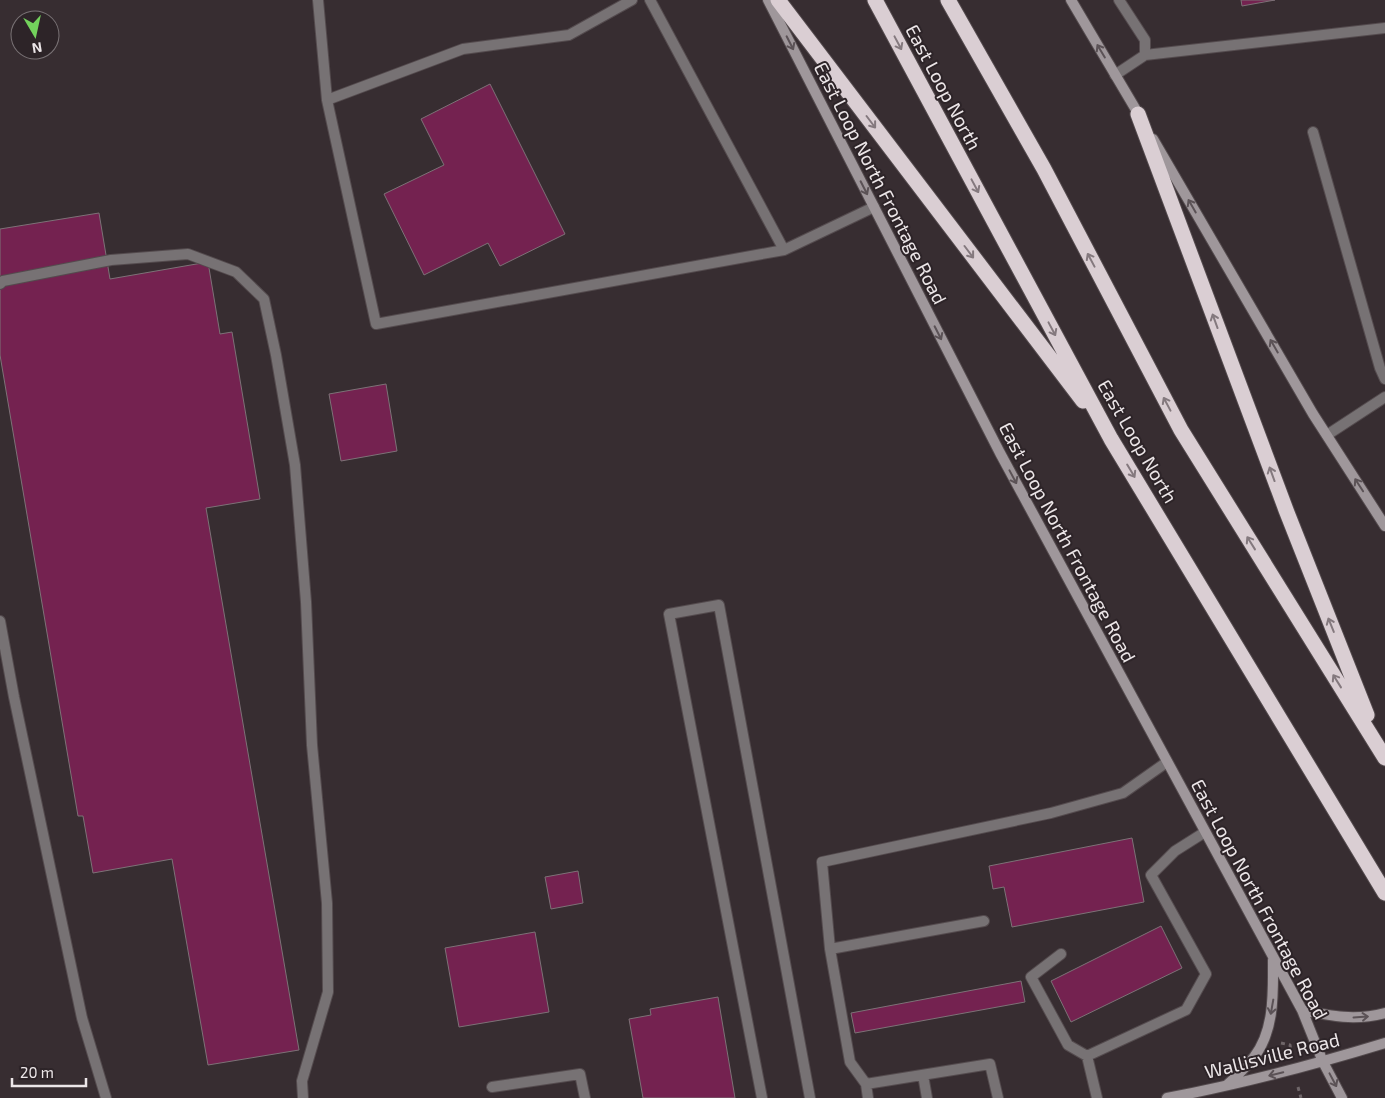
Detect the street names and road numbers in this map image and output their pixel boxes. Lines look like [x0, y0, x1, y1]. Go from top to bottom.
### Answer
street label: East Loop North [901, 20, 987, 154]
street label: East Loop North Frontage Road [810, 58, 952, 308]
street label: East Loop North [1093, 375, 1183, 507]
street label: East Loop North Frontage Road [995, 418, 1141, 666]
street label: East Loop North Frontage Road [1187, 775, 1333, 1023]
street label: Wallisville Road [1202, 1027, 1342, 1083]

